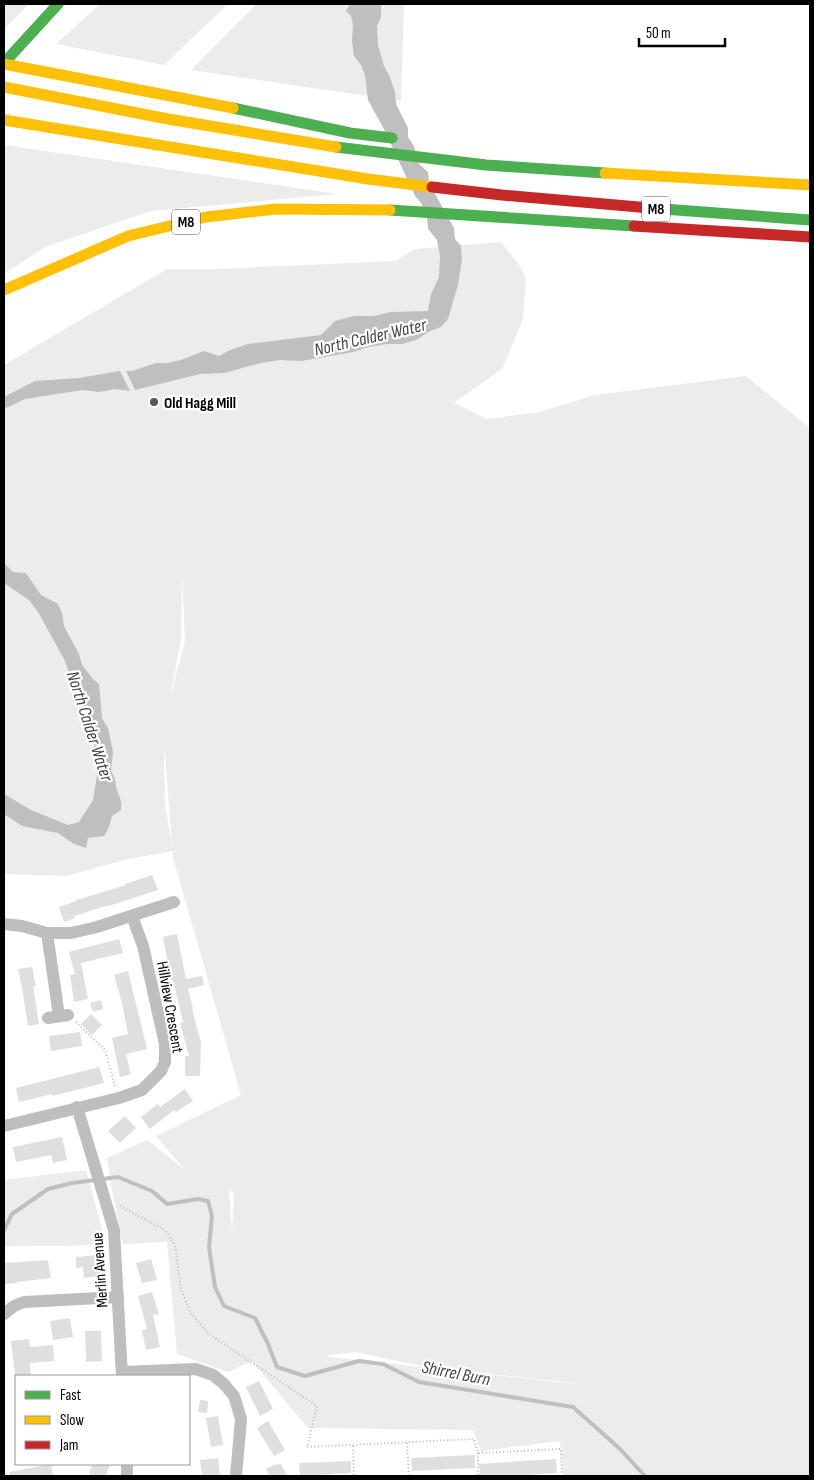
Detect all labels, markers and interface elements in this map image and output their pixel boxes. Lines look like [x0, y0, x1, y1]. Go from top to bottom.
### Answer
scale bar [639, 15, 725, 47]
text: 50 m [646, 24, 671, 43]
road number: M8 [642, 196, 670, 222]
road number: M8 [172, 210, 200, 234]
water label: North Calder Water [312, 314, 429, 361]
place label: Old Hagg Mill [164, 394, 236, 413]
marker: Old Hagg Mill [148, 396, 160, 408]
water label: North Calder Water [62, 669, 117, 785]
street label: Hillview Crescent [152, 960, 187, 1055]
street label: Merlin Avenue [88, 1232, 113, 1308]
water label: Shirrel Burn [420, 1357, 492, 1390]
legend [15, 1375, 190, 1465]
text: Fast [60, 1386, 82, 1405]
text: Slow [60, 1411, 84, 1430]
text: Jam [59, 1436, 78, 1455]

